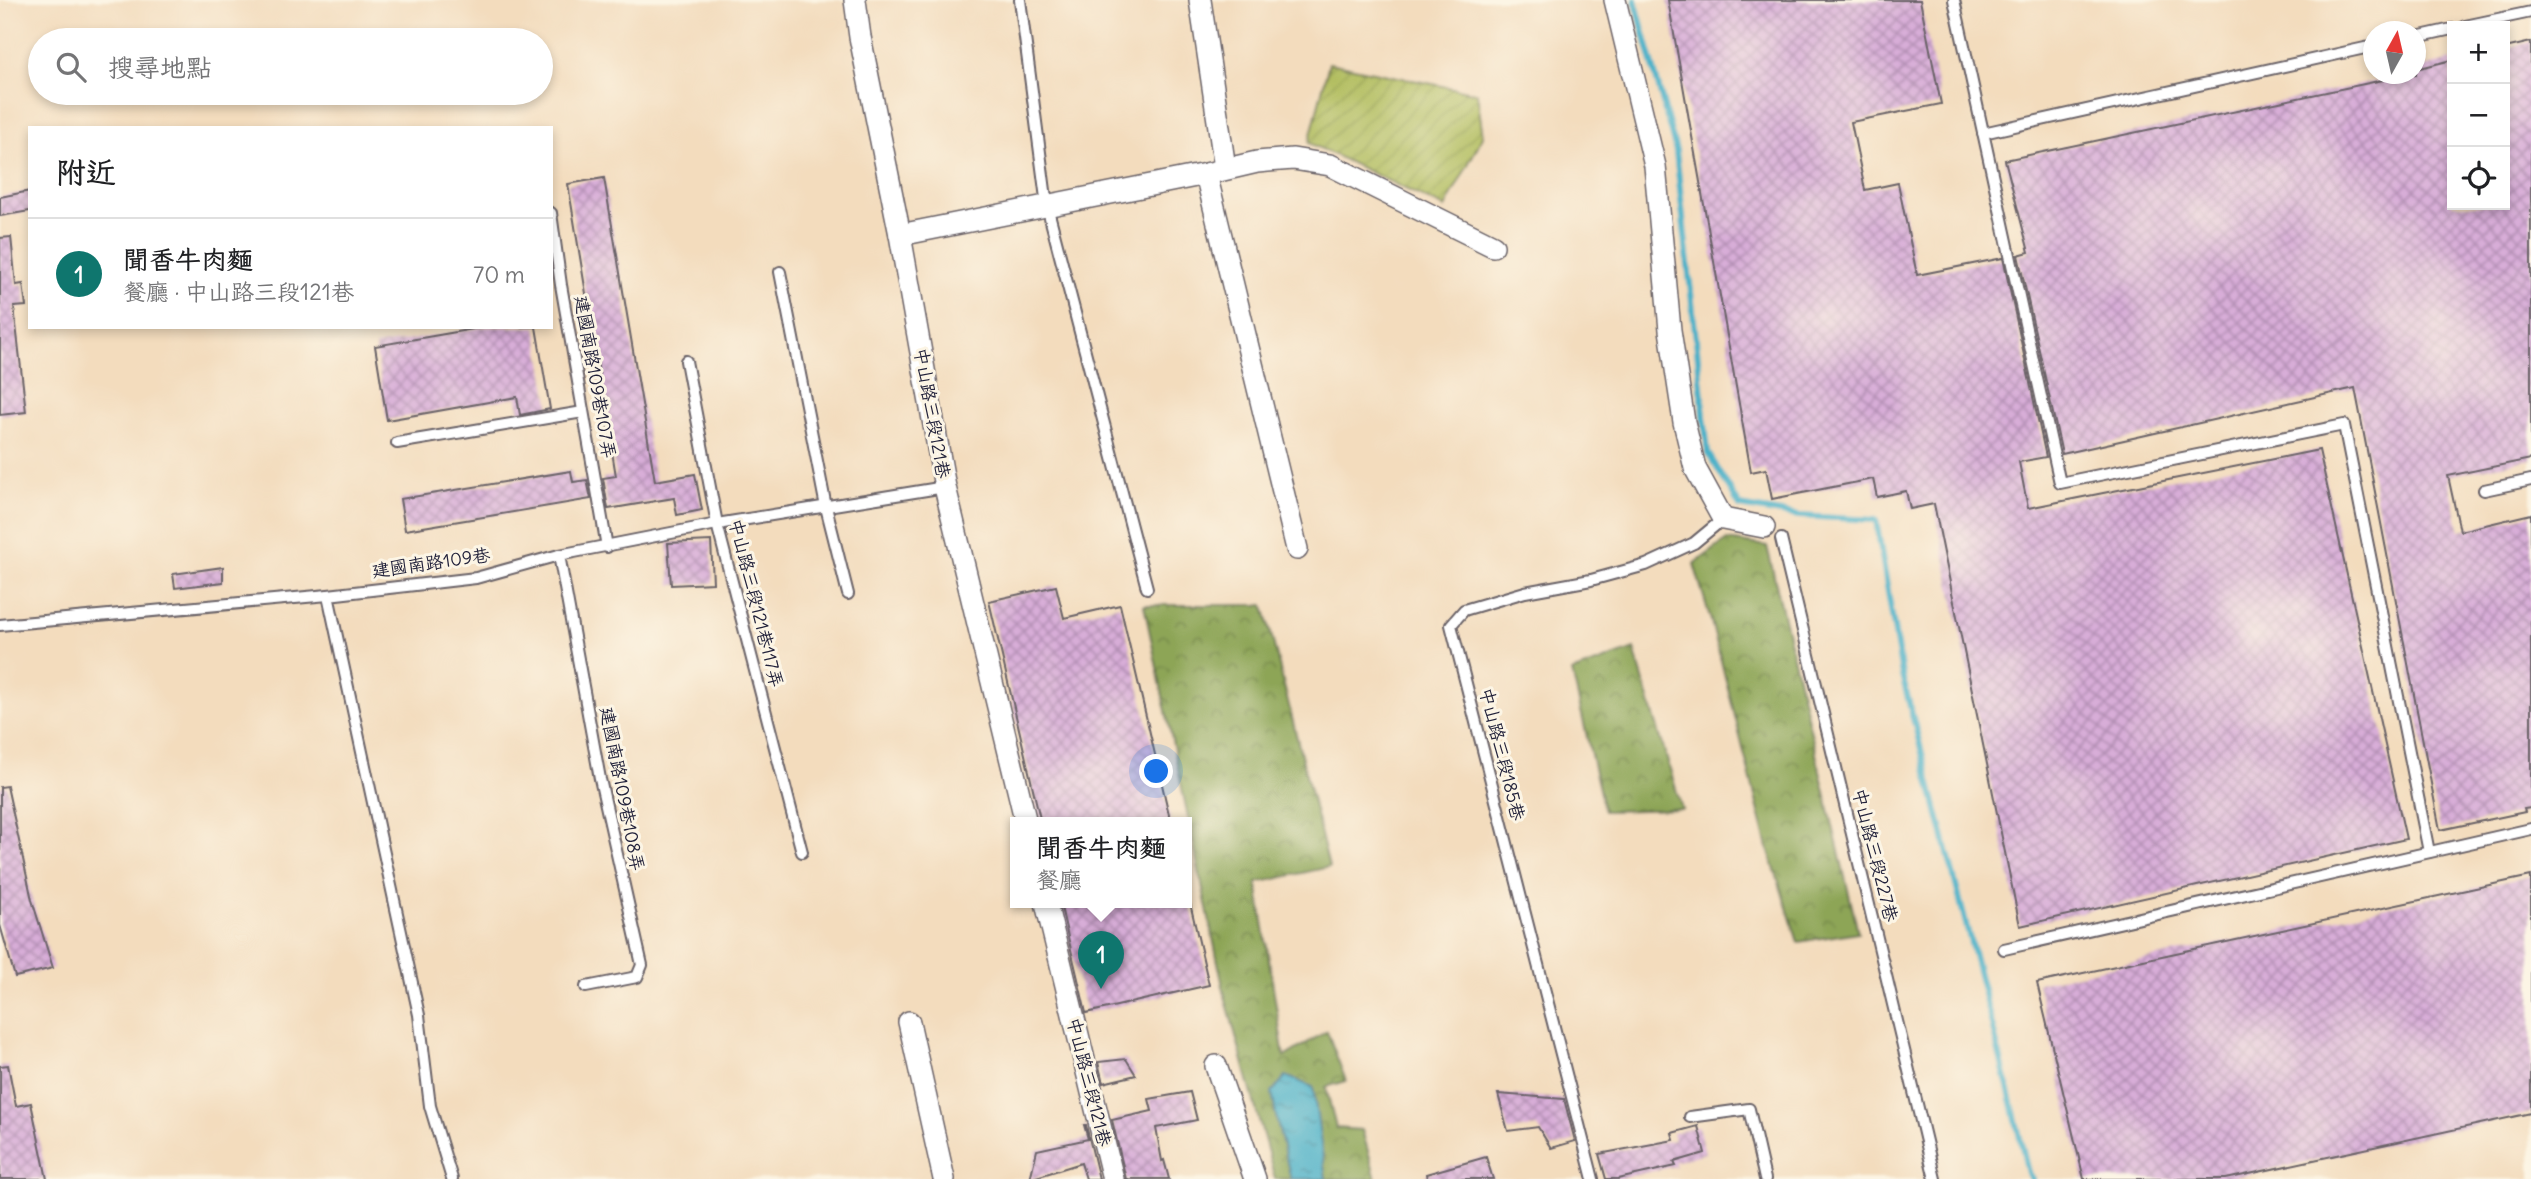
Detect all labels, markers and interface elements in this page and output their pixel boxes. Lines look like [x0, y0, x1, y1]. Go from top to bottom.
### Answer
north arrow [2363, 21, 2426, 84]
map controls [2447, 21, 2510, 210]
button: + [2447, 21, 2510, 84]
search box [28, 28, 553, 105]
icon: search [52, 48, 90, 86]
text: 搜尋地點 [108, 51, 212, 84]
button: − [2447, 84, 2510, 147]
button: locate [2447, 147, 2510, 210]
text: 附近 [56, 153, 116, 191]
text: 聞香牛肉麵 [123, 243, 253, 276]
text: 1 [74, 260, 84, 289]
text: 70 m [473, 260, 525, 289]
text: 餐廳 · 中山路三段121巷 [123, 277, 354, 306]
street label: 建國南路109巷107弄 [570, 294, 621, 460]
street label: 中山路三段121巷 [910, 346, 955, 480]
street label: 中山路三段121巷117弄 [724, 516, 789, 690]
street label: 建國南路109巷 [370, 543, 492, 582]
street label: 中山路三段185巷 [1475, 685, 1530, 823]
street label: 建國南路109巷108弄 [595, 705, 650, 873]
your location [1139, 754, 1173, 788]
street label: 中山路三段227巷 [1848, 786, 1903, 924]
popup [1010, 817, 1192, 908]
text: 聞香牛肉麵 [1036, 831, 1166, 864]
text: 餐廳 [1036, 865, 1082, 894]
pin: 1 [1078, 931, 1124, 989]
street label: 中山路三段121巷 [1062, 1015, 1117, 1149]

